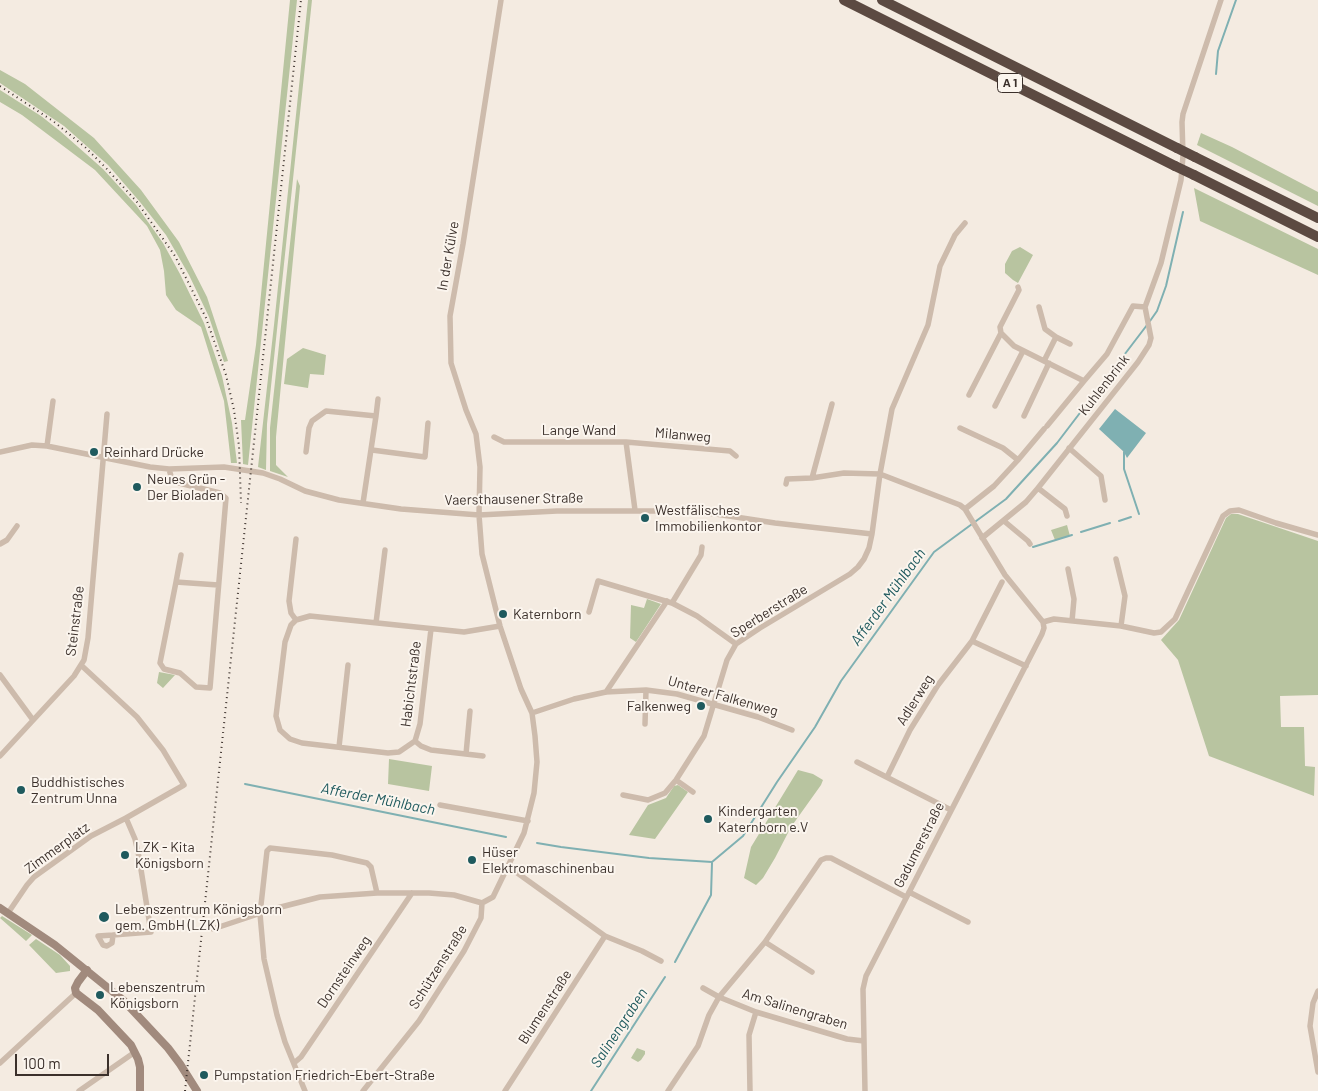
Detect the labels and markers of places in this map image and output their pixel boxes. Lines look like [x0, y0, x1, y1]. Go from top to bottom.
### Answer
place label: Reinhard Drücke [104, 444, 204, 460]
marker: Reinhard Drücke [88, 446, 100, 458]
place label: Neues Grün - Der Bioladen [147, 471, 225, 504]
marker: Neues Grün - Der Bioladen [131, 481, 143, 493]
place label: Westfälisches Immobilienkontor [655, 502, 762, 534]
marker: Westfälisches Immobilienkontor [639, 512, 651, 524]
place label: Katernborn [513, 606, 581, 622]
marker: Katernborn [497, 608, 509, 620]
place label: Falkenweg [627, 698, 691, 714]
marker: Falkenweg [695, 700, 707, 712]
place label: Buddhistisches Zentrum Unna [31, 774, 124, 806]
marker: Buddhistisches Zentrum Unna [15, 784, 27, 796]
place label: Kindergarten Katernborn e.V [718, 803, 808, 836]
marker: Kindergarten Katernborn e.V [702, 813, 714, 825]
place label: LZK - Kita Königsborn [135, 839, 204, 872]
place label: Hüser Elektromaschinenbau [482, 844, 615, 876]
marker: LZK - Kita Königsborn [119, 849, 131, 861]
marker: Hüser Elektromaschinenbau [466, 854, 478, 866]
place label: Lebenszentrum Königsborn gem. GmbH (LZK) [115, 901, 282, 934]
marker: Lebenszentrum Königsborn gem. GmbH (LZK) [97, 910, 111, 924]
place label: Lebenszentrum Königsborn [110, 979, 205, 1012]
marker: Lebenszentrum Königsborn [94, 989, 106, 1001]
place label: Pumpstation Friedrich-Ebert-Straße [214, 1067, 435, 1083]
marker: Pumpstation Friedrich-Ebert-Straße [198, 1069, 210, 1081]

